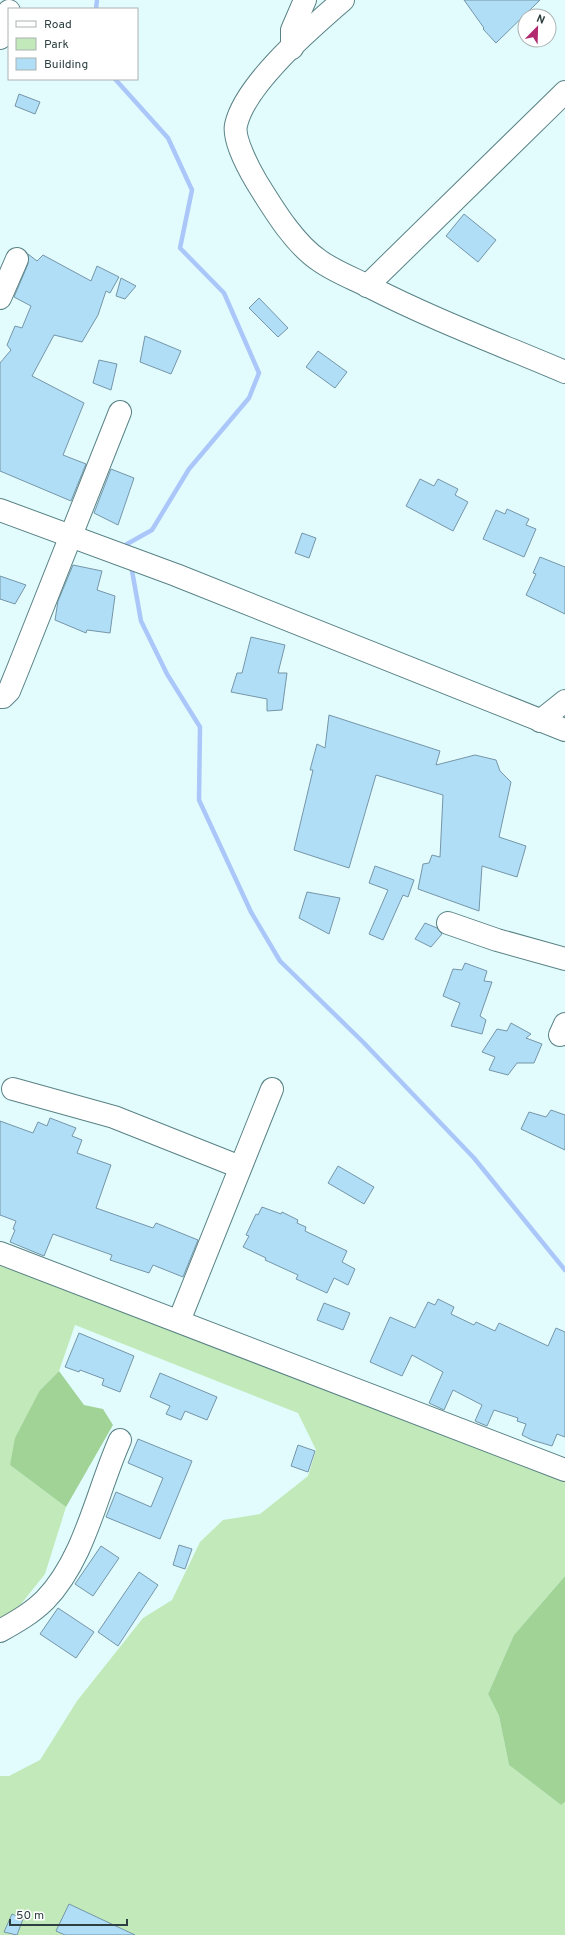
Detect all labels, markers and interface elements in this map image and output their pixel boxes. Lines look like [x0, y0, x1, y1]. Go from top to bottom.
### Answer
legend [8, 8, 138, 80]
north arrow [517, 8, 557, 48]
text: N [534, 12, 547, 28]
text: Road [44, 17, 72, 33]
text: Park [44, 37, 69, 53]
text: Building [44, 57, 88, 73]
scale bar [10, 1901, 127, 1927]
text: 50 m [16, 1908, 44, 1924]

